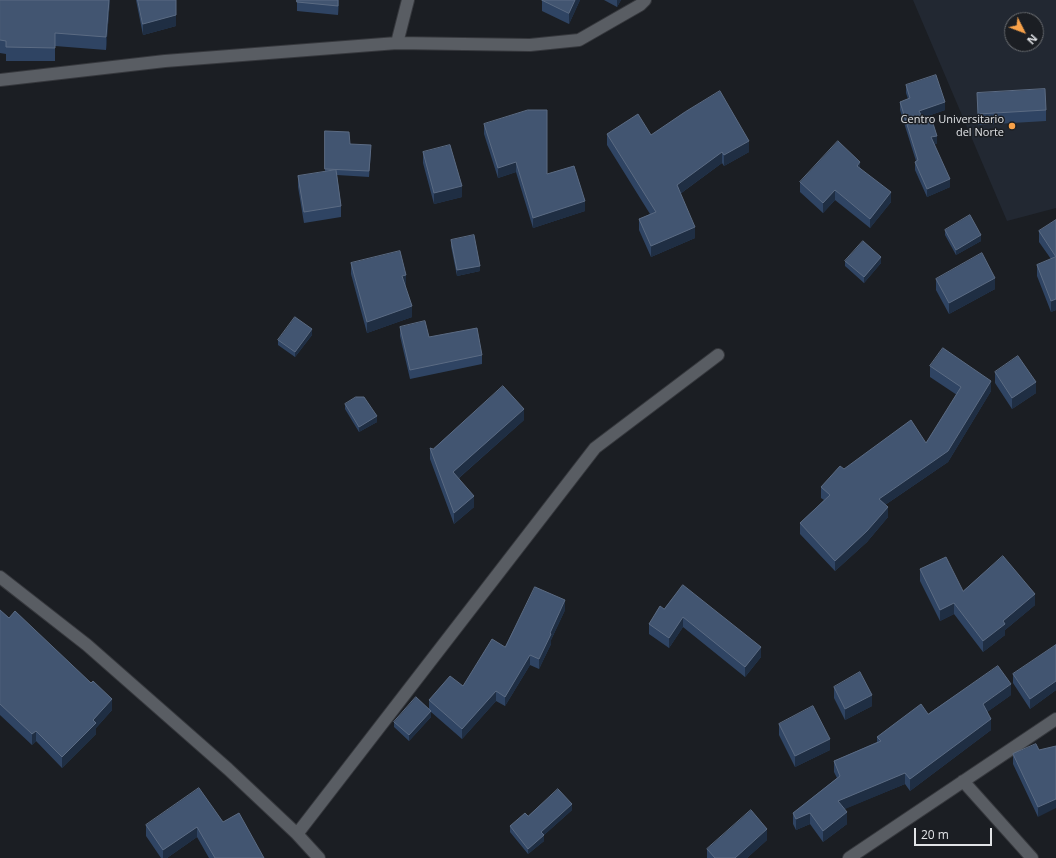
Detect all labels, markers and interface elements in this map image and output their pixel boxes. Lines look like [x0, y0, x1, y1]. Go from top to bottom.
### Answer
north arrow [1004, 12, 1044, 52]
text: N [1024, 31, 1041, 48]
place label: Centro Universitario del Norte [901, 113, 1004, 139]
marker: Centro Universitario del Norte [1007, 121, 1017, 131]
scale bar [916, 820, 994, 846]
text: 20 m [921, 826, 949, 843]

